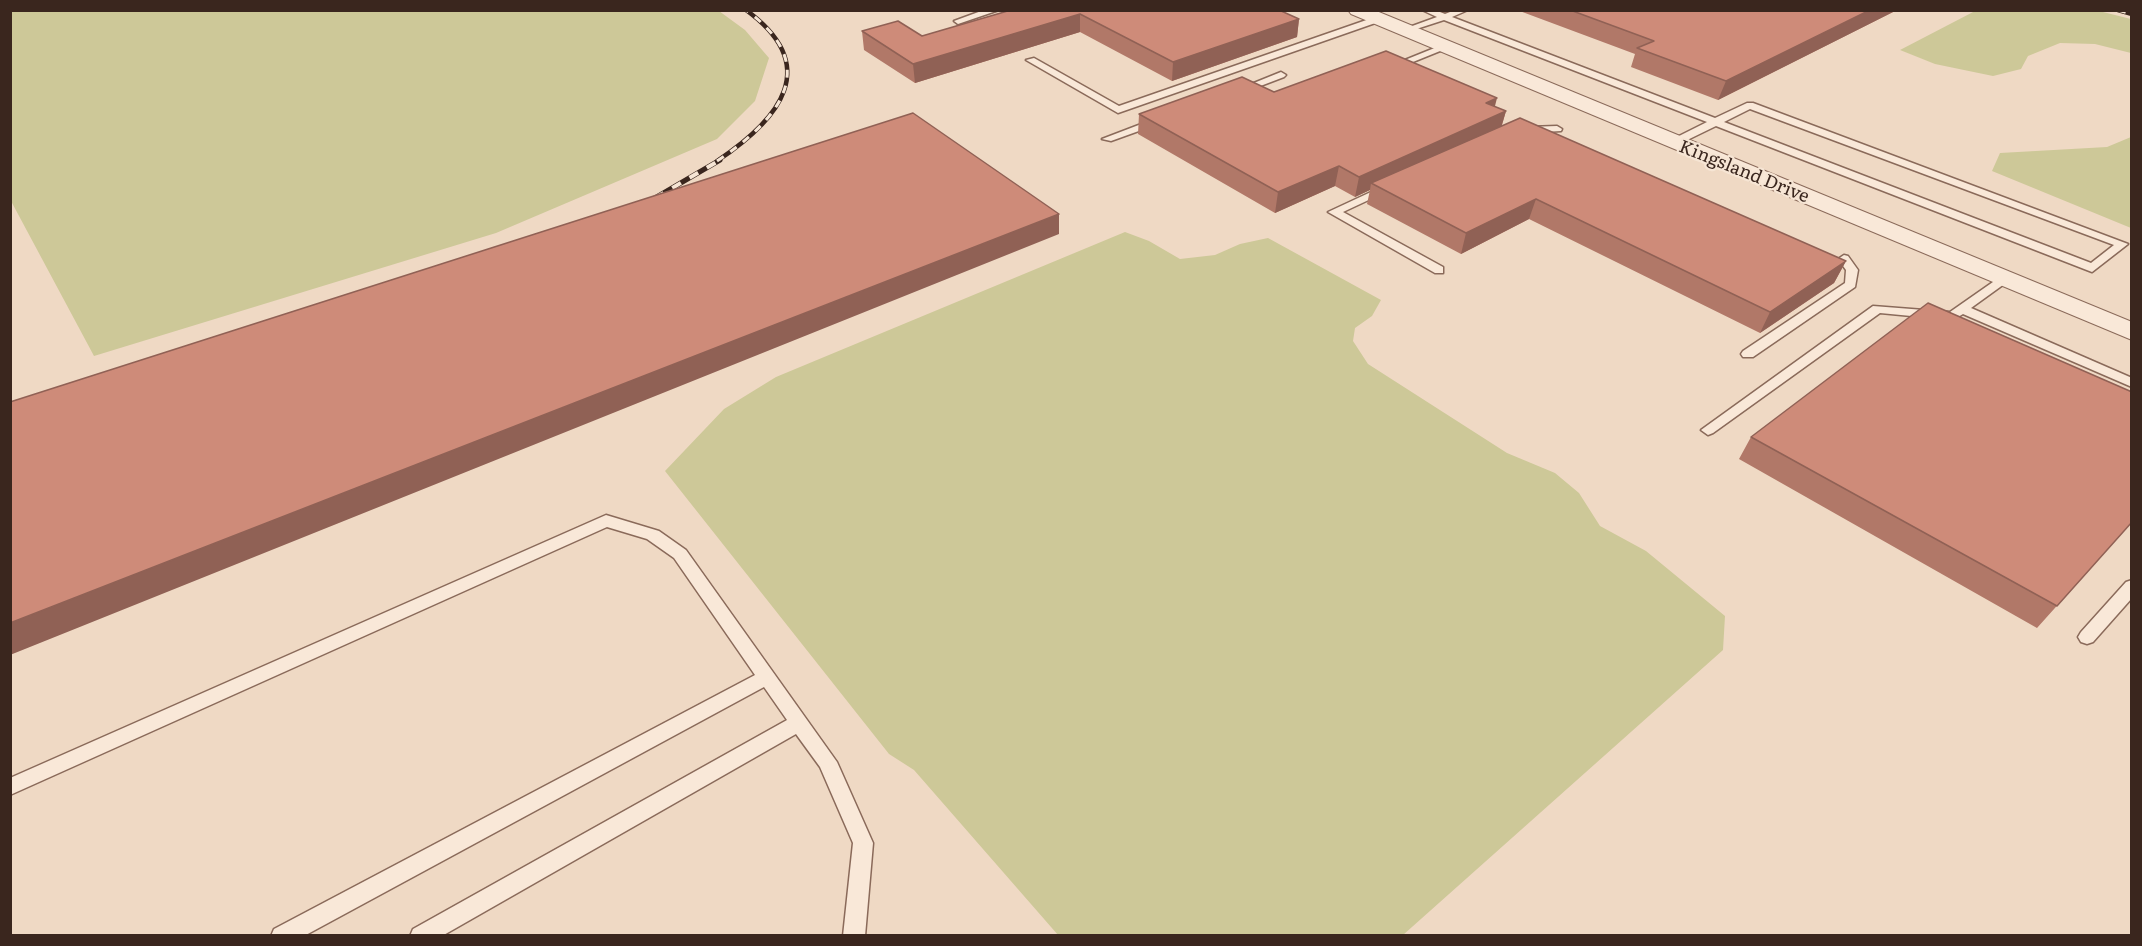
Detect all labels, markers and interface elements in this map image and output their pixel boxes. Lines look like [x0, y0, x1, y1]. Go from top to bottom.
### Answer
street label: Kingsland Drive [1676, 136, 1812, 208]

